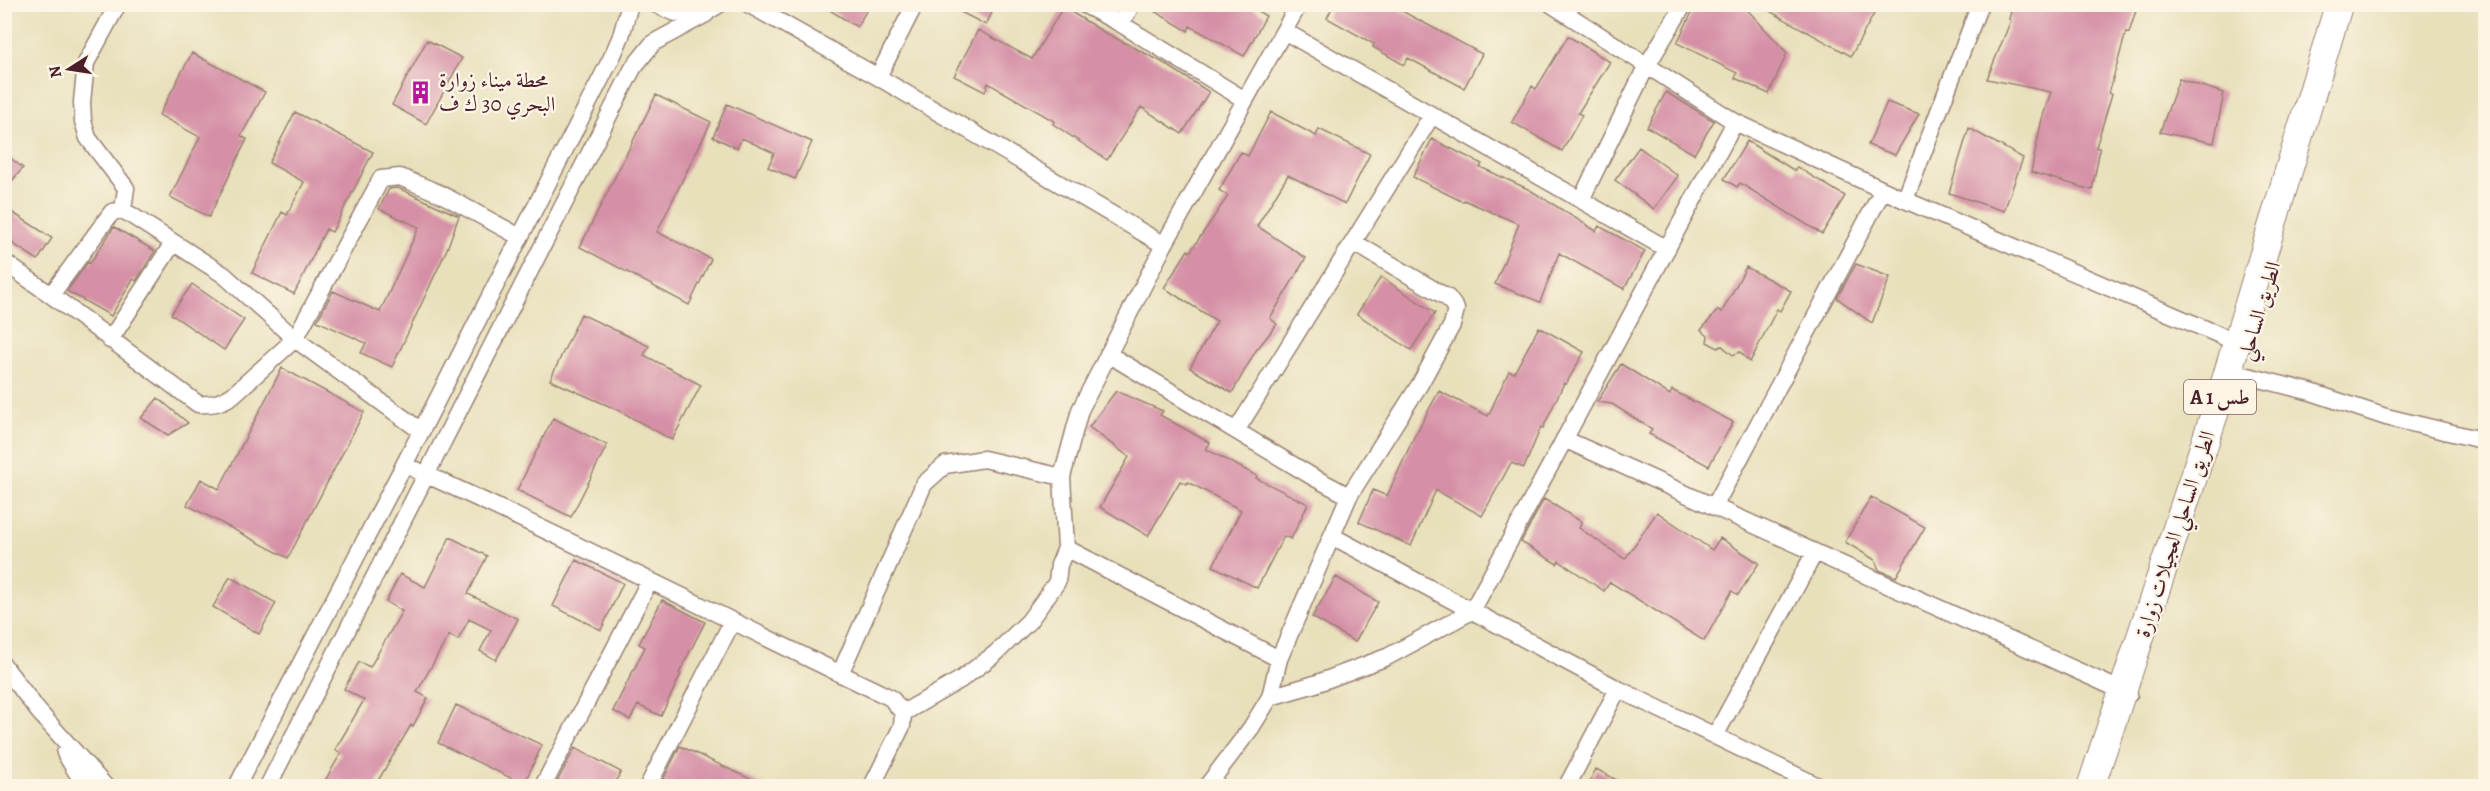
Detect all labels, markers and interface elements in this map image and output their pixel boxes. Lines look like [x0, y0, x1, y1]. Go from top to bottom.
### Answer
north arrow [39, 39, 99, 99]
text: N [43, 64, 67, 80]
place label: محطة ميناء زوارة البحري 30 ك ف [439, 66, 555, 120]
building icon: محطة ميناء زوارة البحري 30 ك ف [408, 79, 434, 105]
street label: الطريق الساحلي [2231, 258, 2293, 366]
road number: A 1 طس [2184, 380, 2256, 414]
street label: الطريق الساحلي العجيلات زوارة [2128, 427, 2227, 643]

